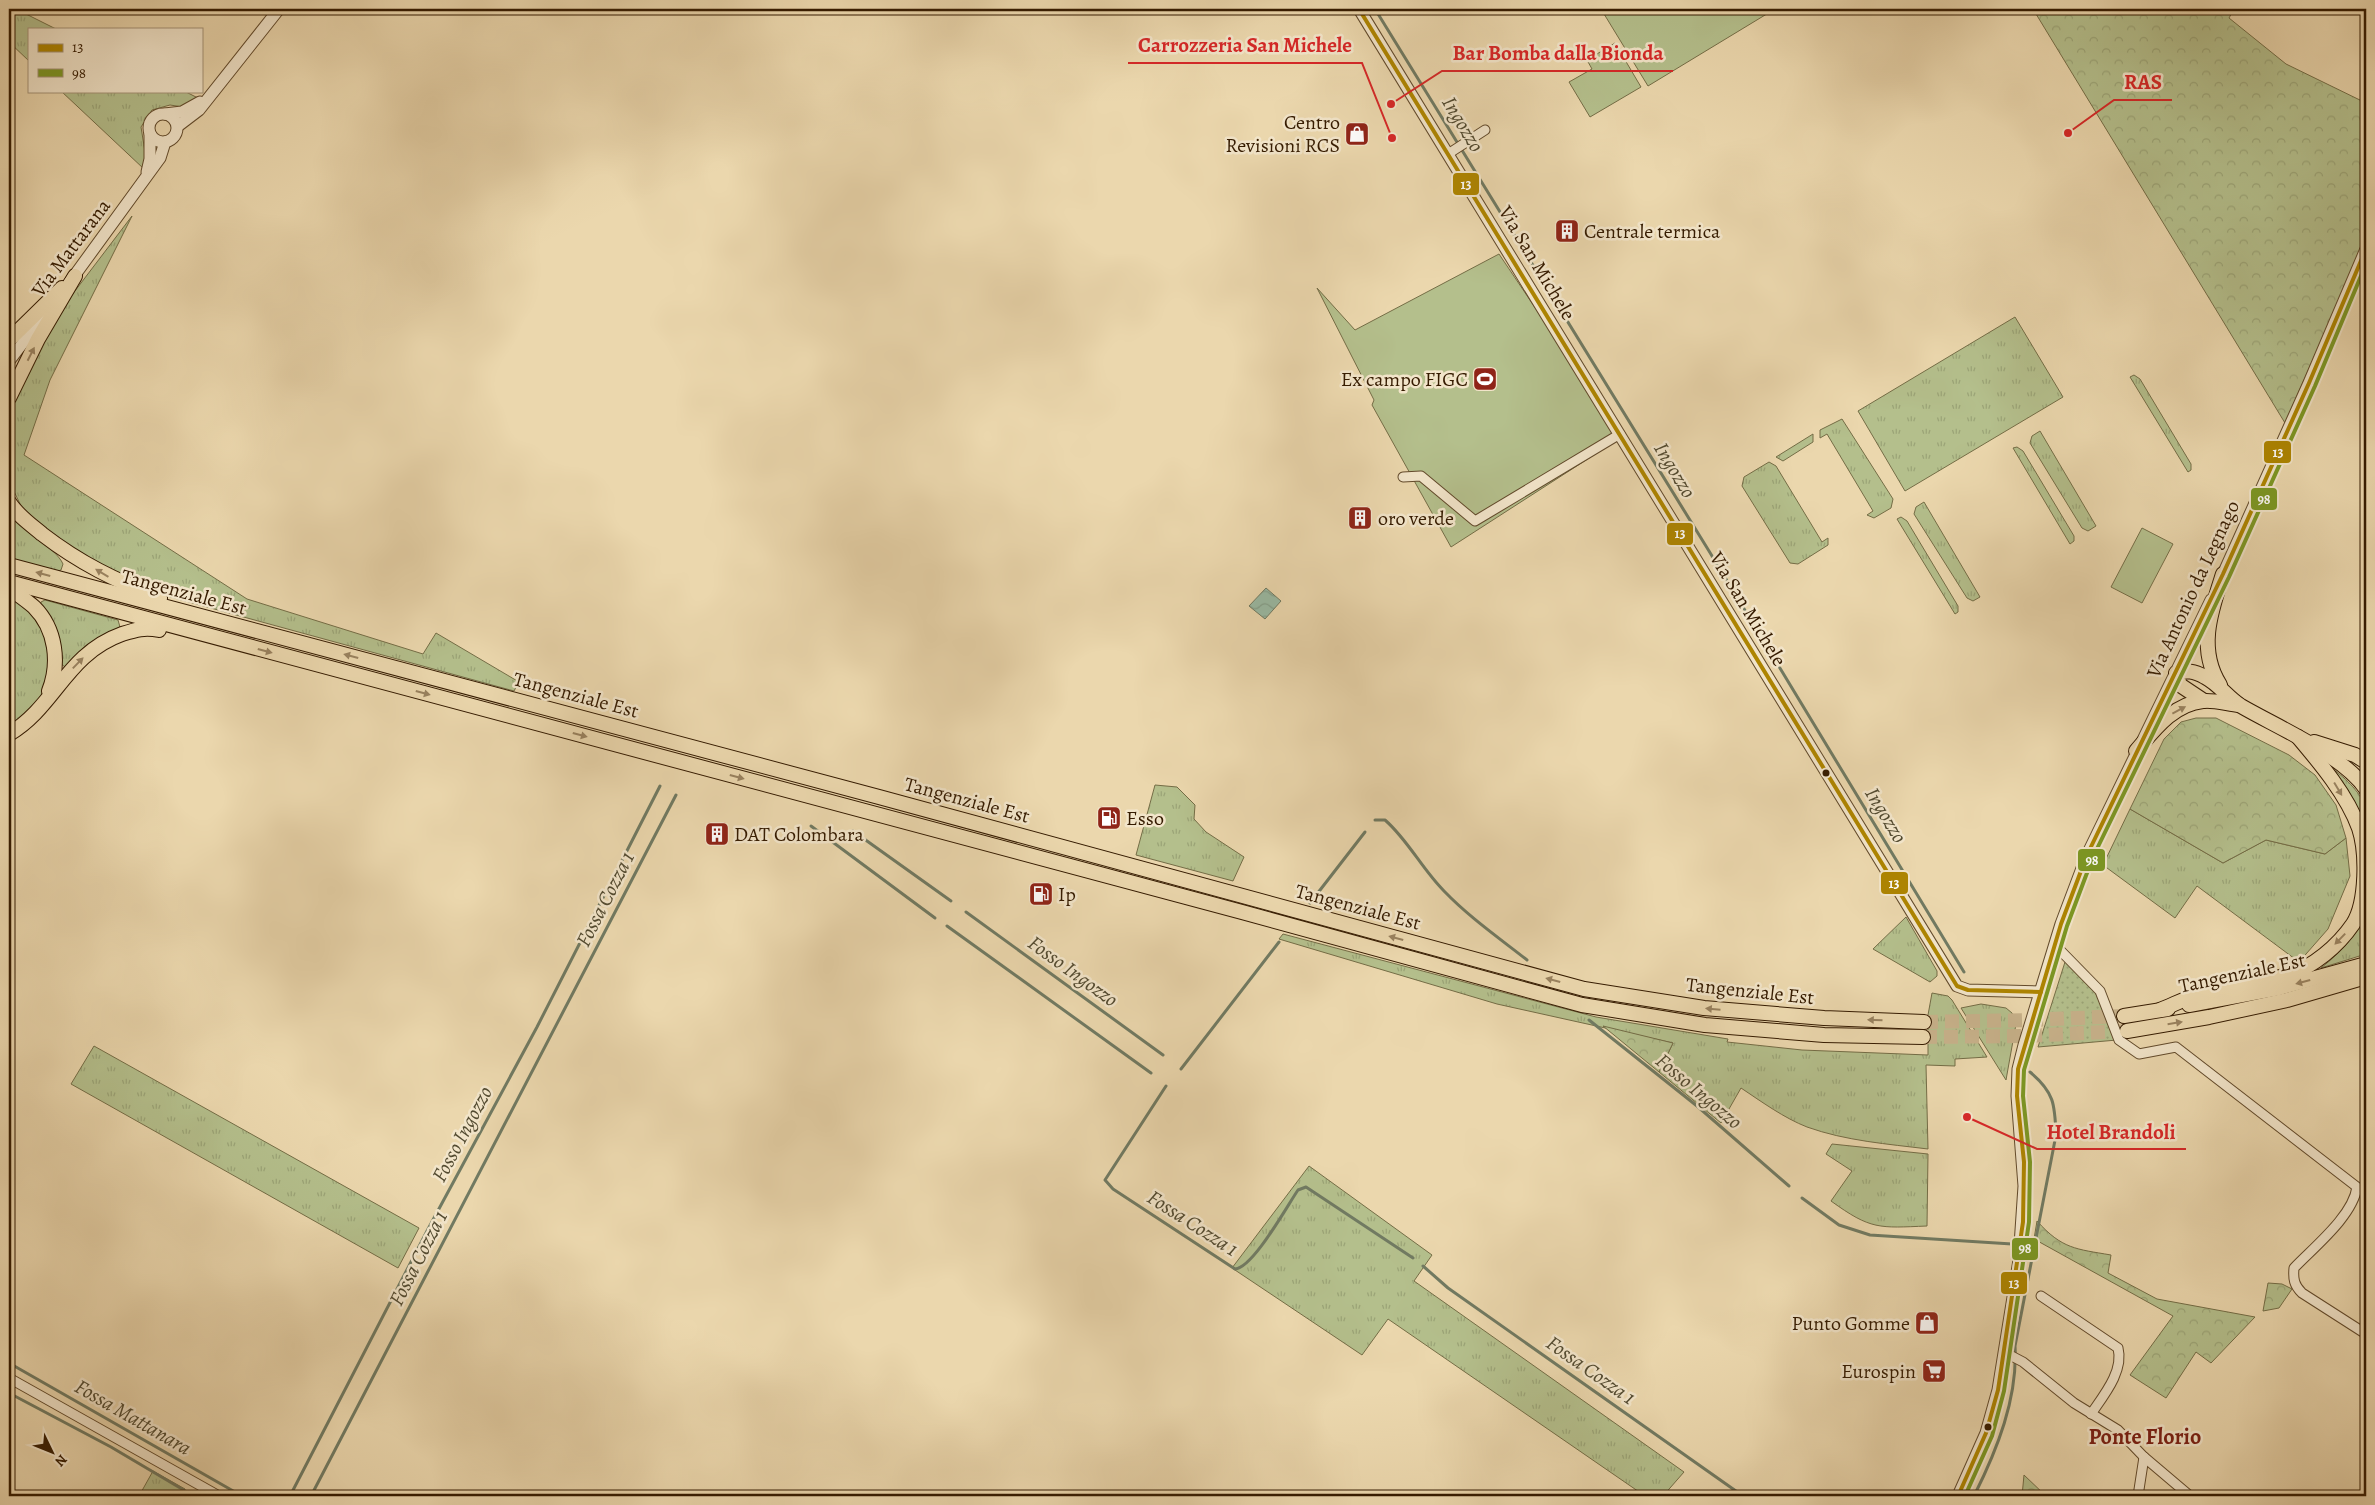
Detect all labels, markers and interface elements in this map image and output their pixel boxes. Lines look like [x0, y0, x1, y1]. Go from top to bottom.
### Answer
callout: Carrozzeria San Michele [1128, 27, 1362, 63]
legend [28, 28, 202, 92]
text: Carrozzeria San Michele [1138, 31, 1352, 59]
callout: Bar Bomba dalla Bionda [1442, 35, 1673, 71]
text: 13 [72, 37, 83, 57]
text: Bar Bomba dalla Bionda [1452, 39, 1664, 67]
text: 98 [72, 63, 86, 83]
callout: RAS [2114, 64, 2172, 100]
text: RAS [2124, 68, 2162, 96]
water label: Ingozzo [1435, 91, 1491, 157]
place label: Centro Revisioni RCS [1226, 109, 1340, 159]
shop icon: Centro Revisioni RCS [1344, 121, 1370, 147]
line badge: 13 [1452, 172, 1480, 196]
text: 13 [1460, 175, 1472, 194]
street label: Via Mattarana [25, 193, 117, 303]
street label: Via San Michele [1492, 200, 1582, 325]
building icon: Centrale termica [1554, 218, 1580, 244]
place label: Centrale termica [1584, 218, 1721, 245]
one-way arrow [27, 347, 35, 361]
place label: Ex campo FIGC [1341, 366, 1468, 393]
sports icon: Ex campo FIGC [1472, 366, 1498, 392]
water label: Ingozzo [1647, 437, 1703, 503]
line badge: 13 [2263, 440, 2292, 464]
text: 13 [2272, 443, 2284, 462]
line badge: 98 [2250, 487, 2278, 511]
text: 98 [2257, 490, 2271, 509]
street label: Via Antonio da Legnago [2140, 496, 2246, 683]
building icon: oro verde [1347, 505, 1373, 531]
place label: oro verde [1378, 505, 1454, 532]
line badge: 13 [1666, 522, 1694, 546]
text: 13 [1674, 524, 1686, 543]
street label: Via San Michele [1703, 546, 1793, 671]
street label: Tangenziale Est [118, 562, 250, 622]
one-way arrow [96, 569, 109, 578]
one-way arrow [35, 570, 50, 578]
one-way arrow [258, 648, 273, 656]
one-way arrow [343, 652, 358, 660]
one-way arrow [72, 657, 84, 669]
street label: Tangenziale Est [510, 665, 642, 725]
one-way arrow [415, 689, 430, 697]
one-way arrow [2172, 706, 2187, 714]
one-way arrow [572, 731, 587, 739]
unlabelled marker [1821, 768, 1831, 778]
street label: Tangenziale Est [901, 770, 1033, 830]
one-way arrow [729, 773, 744, 781]
water label: Ingozzo [1858, 782, 1914, 848]
one-way arrow [2333, 783, 2342, 796]
fuel station icon: Esso [1096, 805, 1122, 831]
place label: Esso [1126, 805, 1164, 832]
building icon: DAT Colombara [704, 821, 730, 847]
place label: DAT Colombara [734, 821, 864, 848]
water label: Fossa Cozza 1 [569, 847, 641, 951]
line badge: 98 [2077, 848, 2106, 872]
text: 98 [2085, 851, 2099, 870]
line badge: 13 [1880, 871, 1909, 895]
text: 13 [1888, 874, 1900, 893]
street label: Tangenziale Est [1292, 877, 1424, 937]
fuel station icon: Ip [1028, 881, 1054, 907]
place label: Ip [1058, 881, 1076, 908]
water label: Fosso Ingozzo [1022, 929, 1124, 1013]
one-way arrow [2334, 933, 2346, 945]
one-way arrow [1389, 934, 1404, 942]
street label: Tangenziale Est [2176, 946, 2308, 1000]
street label: Tangenziale Est [1685, 971, 1816, 1011]
one-way arrow [1546, 976, 1561, 984]
one-way arrow [2295, 978, 2310, 986]
one-way arrow [1705, 1004, 1721, 1012]
one-way arrow [1867, 1016, 1883, 1024]
one-way arrow [2167, 1018, 2183, 1026]
water label: Fosso Ingozzo [1650, 1047, 1748, 1135]
water label: Fosso Ingozzo [425, 1081, 499, 1187]
callout: Hotel Brandoli [2037, 1113, 2186, 1149]
text: Hotel Brandoli [2046, 1118, 2176, 1146]
water label: Fossa Cozza 1 [1142, 1183, 1244, 1263]
water label: Fossa Cozza 1 [382, 1206, 454, 1310]
line badge: 98 [2011, 1237, 2039, 1261]
text: 98 [2018, 1239, 2032, 1258]
line badge: 13 [2000, 1271, 2028, 1295]
text: 13 [2008, 1274, 2020, 1293]
place label: Punto Gomme [1792, 1310, 1910, 1337]
shop icon: Punto Gomme [1914, 1310, 1940, 1336]
water label: Fossa Cozza 1 [1541, 1329, 1641, 1411]
place label: Eurospin [1841, 1358, 1916, 1385]
supermarket icon: Eurospin [1921, 1358, 1947, 1384]
water label: Fossa Mattanara [70, 1372, 197, 1462]
unlabelled marker [1983, 1422, 1993, 1432]
district label: Ponte Florio [2089, 1422, 2201, 1452]
north arrow [28, 1428, 78, 1478]
text: N [51, 1450, 72, 1471]

